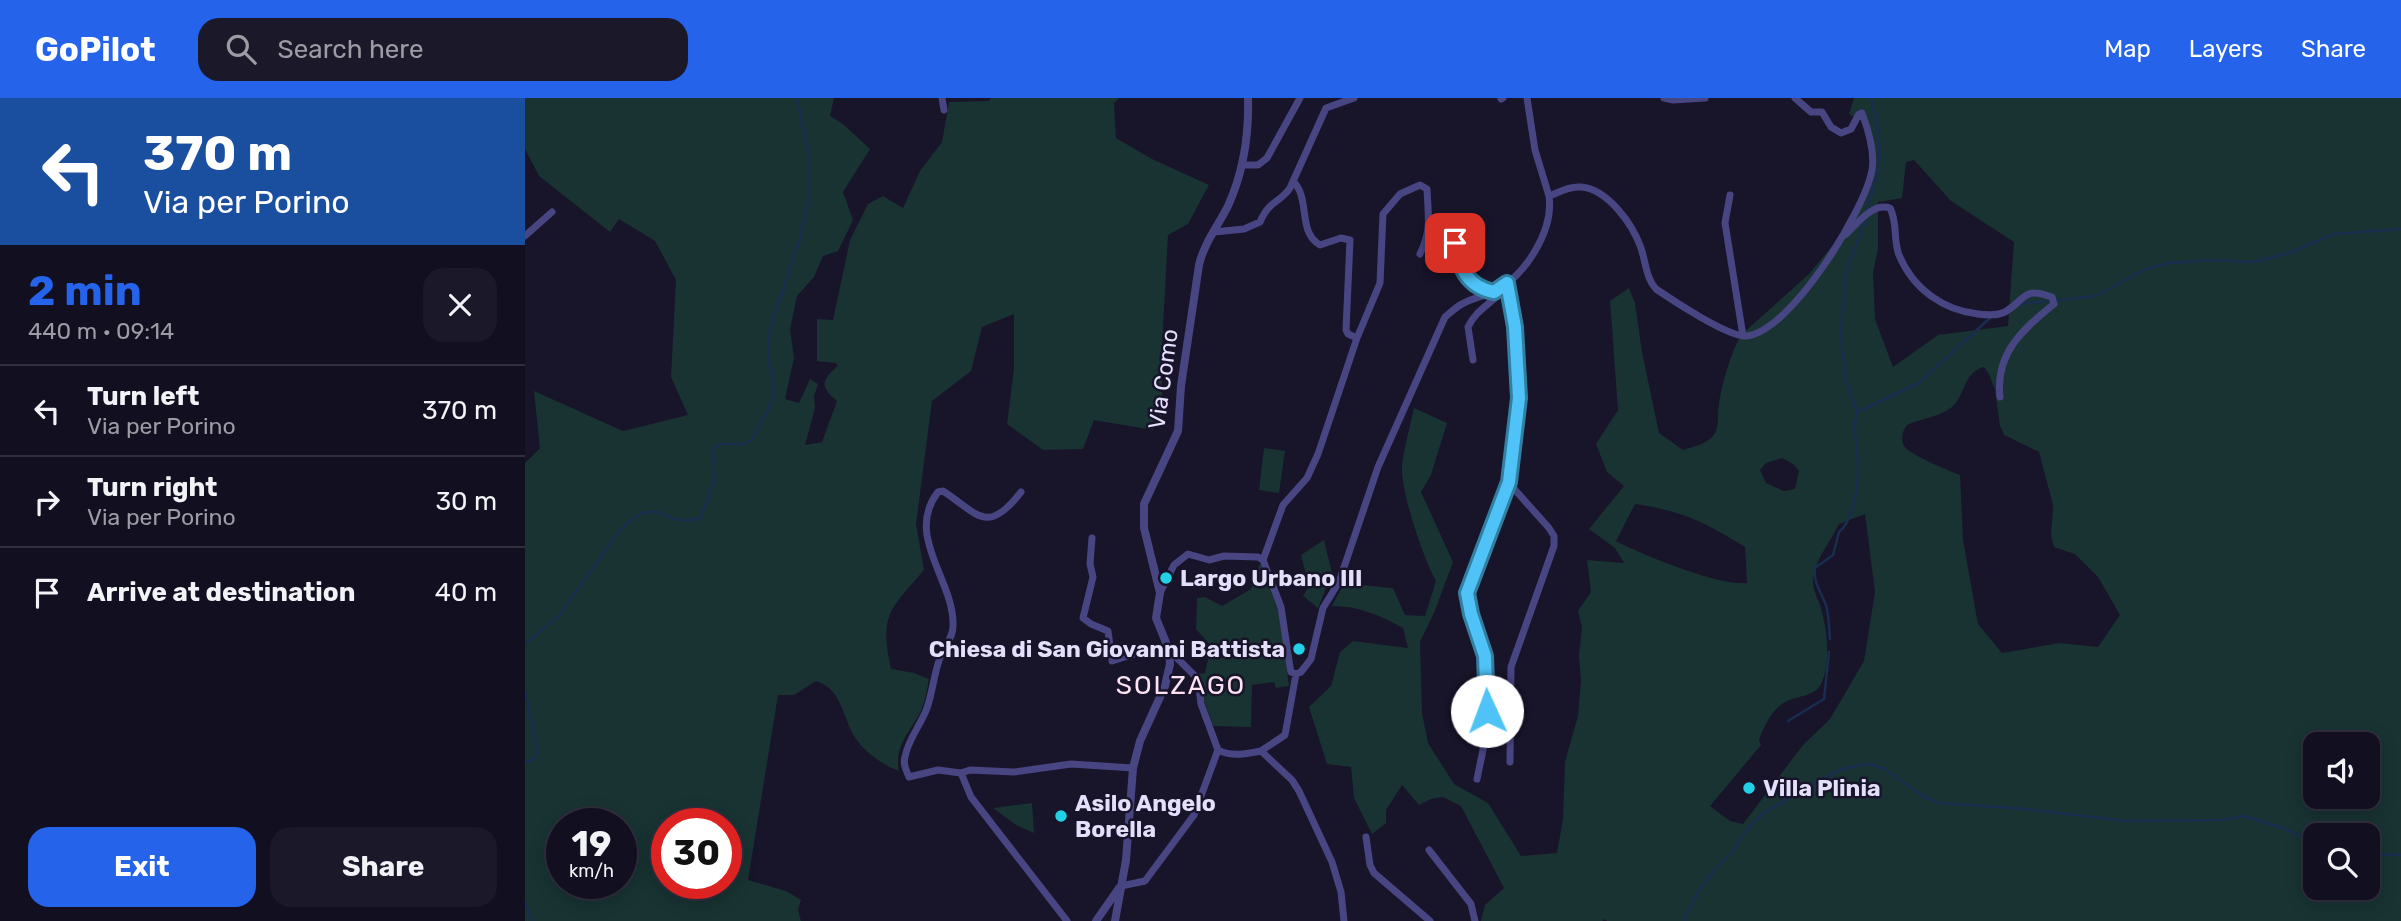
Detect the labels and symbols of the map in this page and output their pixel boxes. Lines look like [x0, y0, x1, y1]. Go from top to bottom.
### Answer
pin [1425, 213, 1485, 273]
street label: Via Como [1142, 327, 1184, 431]
place label: Largo Urbano III [1180, 564, 1362, 592]
marker: Largo Urbano III [1158, 570, 1174, 586]
place label: Chiesa di San Giovanni Battista [929, 635, 1285, 663]
marker: Chiesa di San Giovanni Battista [1291, 641, 1307, 657]
district label: SOLZAGO [1116, 670, 1246, 701]
position arrow [1450, 674, 1524, 748]
place label: Villa Plinia [1763, 774, 1881, 802]
marker: Villa Plinia [1741, 780, 1757, 796]
place label: Asilo Angelo Borella [1075, 789, 1216, 843]
speed limit sign: 30 [651, 808, 742, 899]
marker: Asilo Angelo Borella [1053, 808, 1069, 824]

